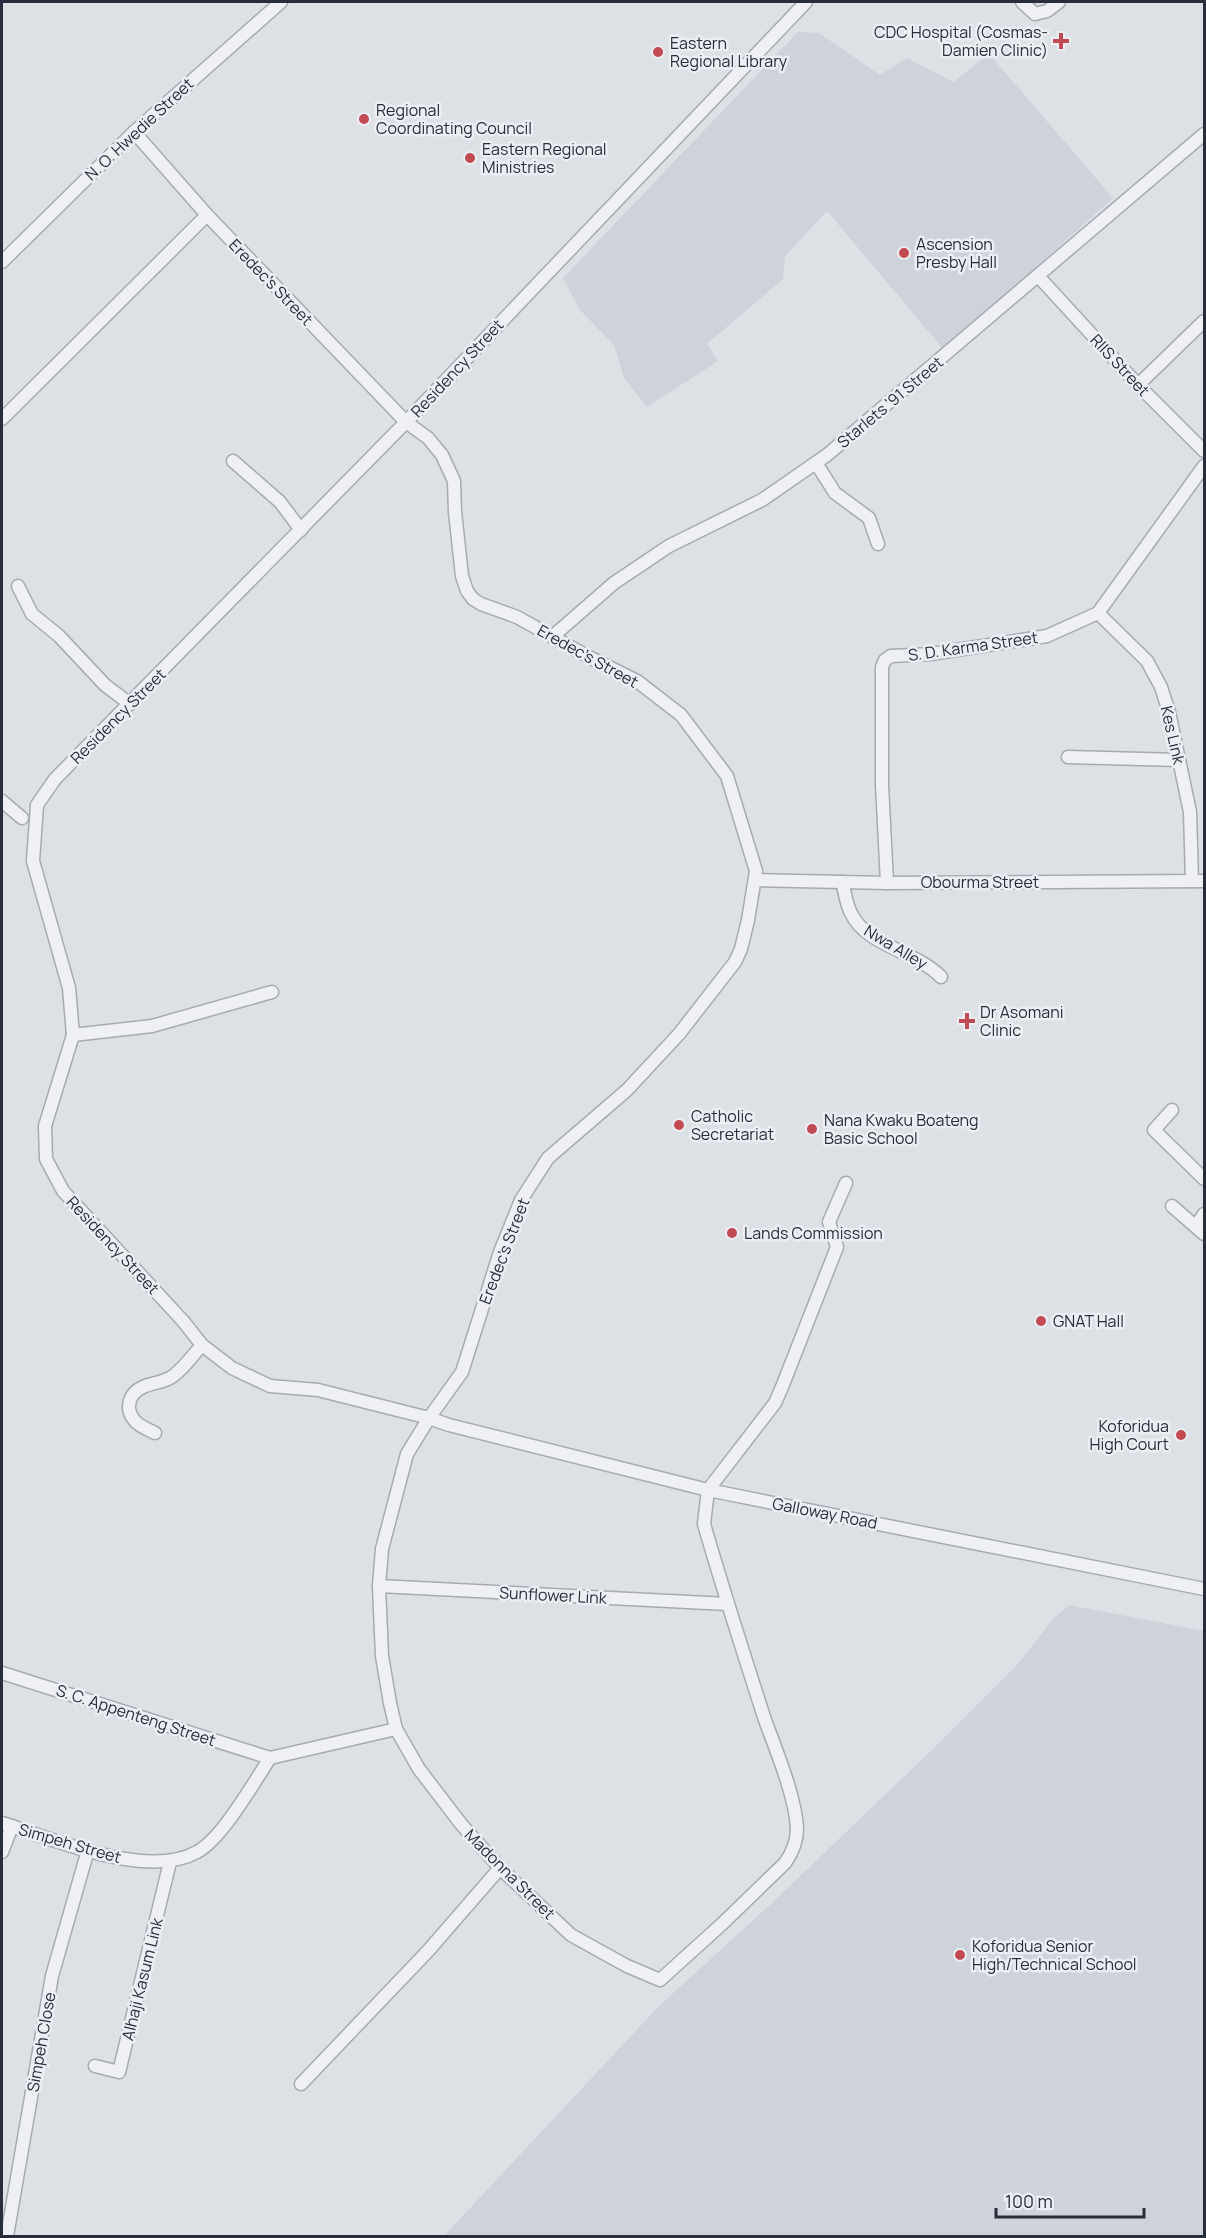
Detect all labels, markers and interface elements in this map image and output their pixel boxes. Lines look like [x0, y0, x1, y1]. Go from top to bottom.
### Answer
place label: CDC Hospital (Cosmas- Damien Clinic) [874, 21, 1048, 61]
place label: Eastern Regional Library [670, 32, 788, 72]
marker: CDC Hospital (Cosmas- Damien Clinic) [1052, 32, 1070, 50]
marker: Eastern Regional Library [651, 45, 665, 59]
street label: N. O. Hwedie Street [80, 73, 198, 185]
place label: Regional Coordinating Council [376, 99, 532, 139]
marker: Regional Coordinating Council [357, 112, 371, 126]
place label: Eastern Regional Ministries [482, 138, 607, 178]
marker: Eastern Regional Ministries [463, 151, 477, 165]
place label: Ascension Presby Hall [916, 233, 997, 273]
street label: Eredec's Street [224, 234, 318, 330]
marker: Ascension Presby Hall [897, 246, 911, 260]
street label: Residency Street [406, 314, 508, 422]
street label: RIIS Street [1085, 329, 1155, 401]
street label: Starlets '91 Street [832, 351, 948, 453]
street label: Eredec's Street [534, 619, 642, 693]
street label: S. D. Karma Street [907, 626, 1039, 666]
street label: Residency Street [65, 663, 171, 769]
street label: Kes Link [1156, 704, 1191, 767]
street label: Obourma Street [921, 871, 1039, 893]
street label: Nwa Alley [860, 920, 932, 975]
place label: Dr Asomani Clinic [980, 1001, 1063, 1041]
marker: Dr Asomani Clinic [958, 1012, 976, 1030]
place label: Catholic Secretariat [691, 1105, 774, 1145]
place label: Nana Kwaku Boateng Basic School [824, 1109, 979, 1149]
marker: Catholic Secretariat [672, 1118, 686, 1132]
marker: Nana Kwaku Boateng Basic School [805, 1122, 819, 1136]
street label: Residency Street [62, 1191, 164, 1299]
street label: Eredec's Street [474, 1195, 534, 1307]
place label: Lands Commission [744, 1222, 883, 1244]
marker: Lands Commission [725, 1226, 739, 1240]
place label: GNAT Hall [1053, 1310, 1124, 1332]
marker: GNAT Hall [1034, 1314, 1048, 1328]
place label: Koforidua High Court [1090, 1415, 1169, 1455]
marker: Koforidua High Court [1174, 1428, 1188, 1442]
street label: Galloway Road [771, 1492, 879, 1534]
street label: Sunflower Link [499, 1581, 608, 1609]
street label: S. C. Appenteng Street [53, 1679, 219, 1751]
street label: Simpeh Street [16, 1818, 124, 1868]
street label: Madonna Street [460, 1824, 560, 1924]
street label: Alhaji Kasum Link [116, 1914, 168, 2043]
place label: Koforidua Senior High/Technical School [972, 1935, 1137, 1975]
marker: Koforidua Senior High/Technical School [953, 1948, 967, 1962]
street label: Simpeh Close [21, 1990, 61, 2094]
scale bar [996, 2181, 1144, 2219]
text: 100 m [1005, 2189, 1053, 2213]

